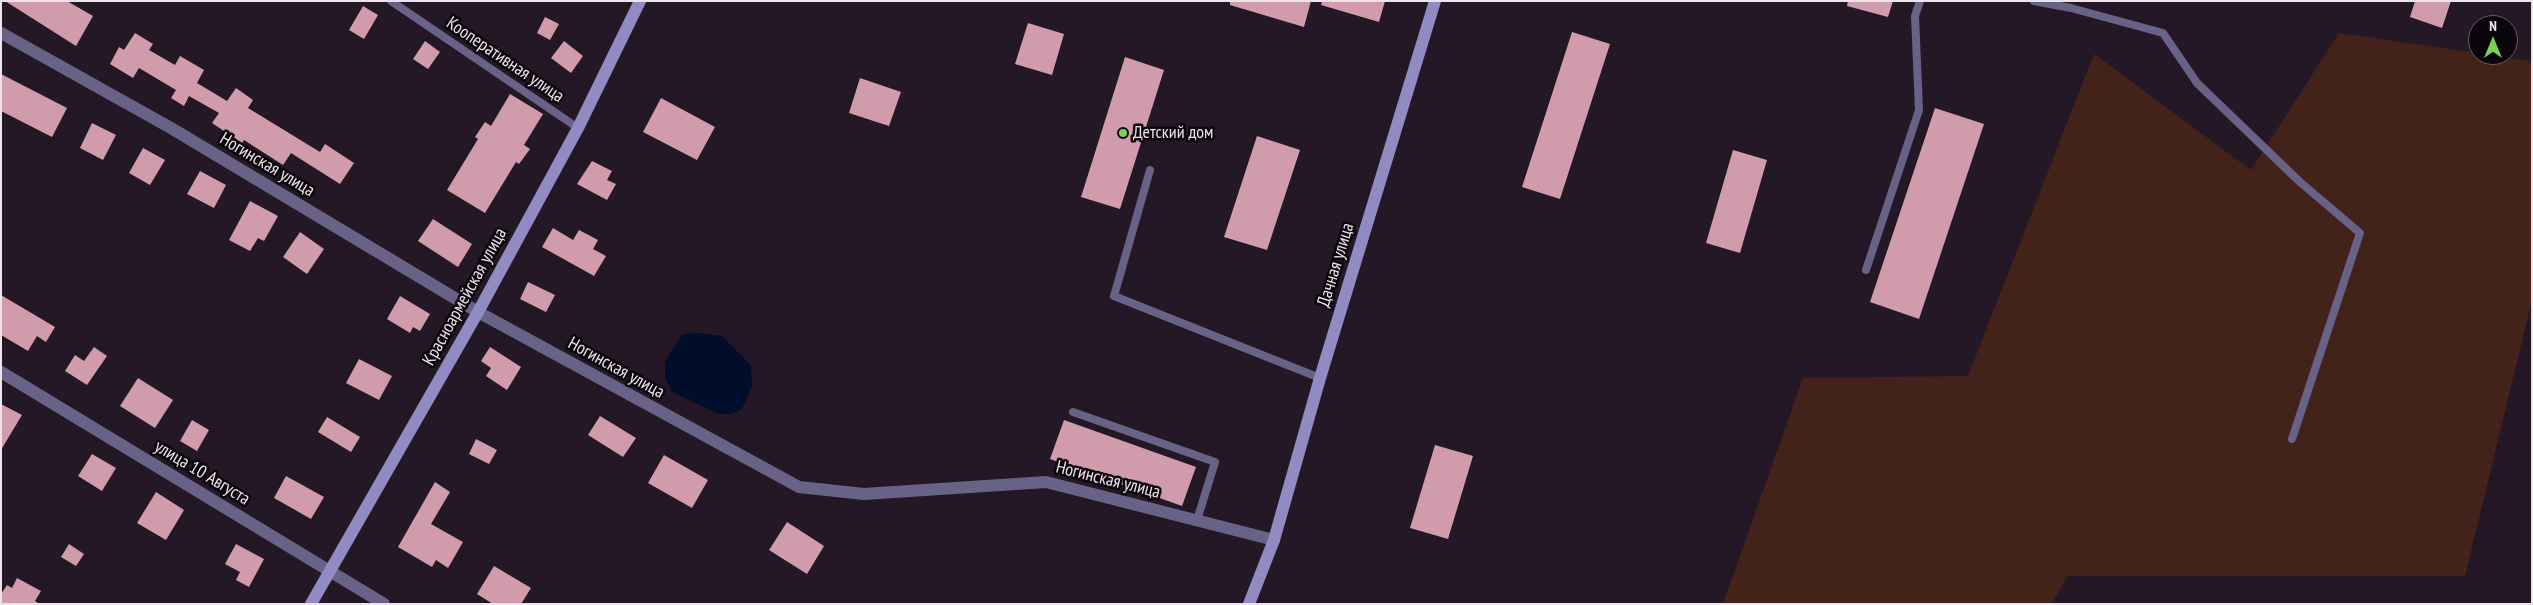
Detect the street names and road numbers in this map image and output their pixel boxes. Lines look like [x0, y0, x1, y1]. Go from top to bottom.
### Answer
street label: Кооперативная улица [442, 13, 568, 107]
street label: Ногинская улица [216, 128, 318, 202]
street label: Дачная улица [1313, 220, 1359, 310]
street label: Красноармейская улица [418, 224, 512, 370]
street label: Ногинская улица [564, 333, 668, 403]
street label: улица 10 Августа [150, 436, 254, 510]
street label: Ногинская улица [1054, 457, 1162, 503]

